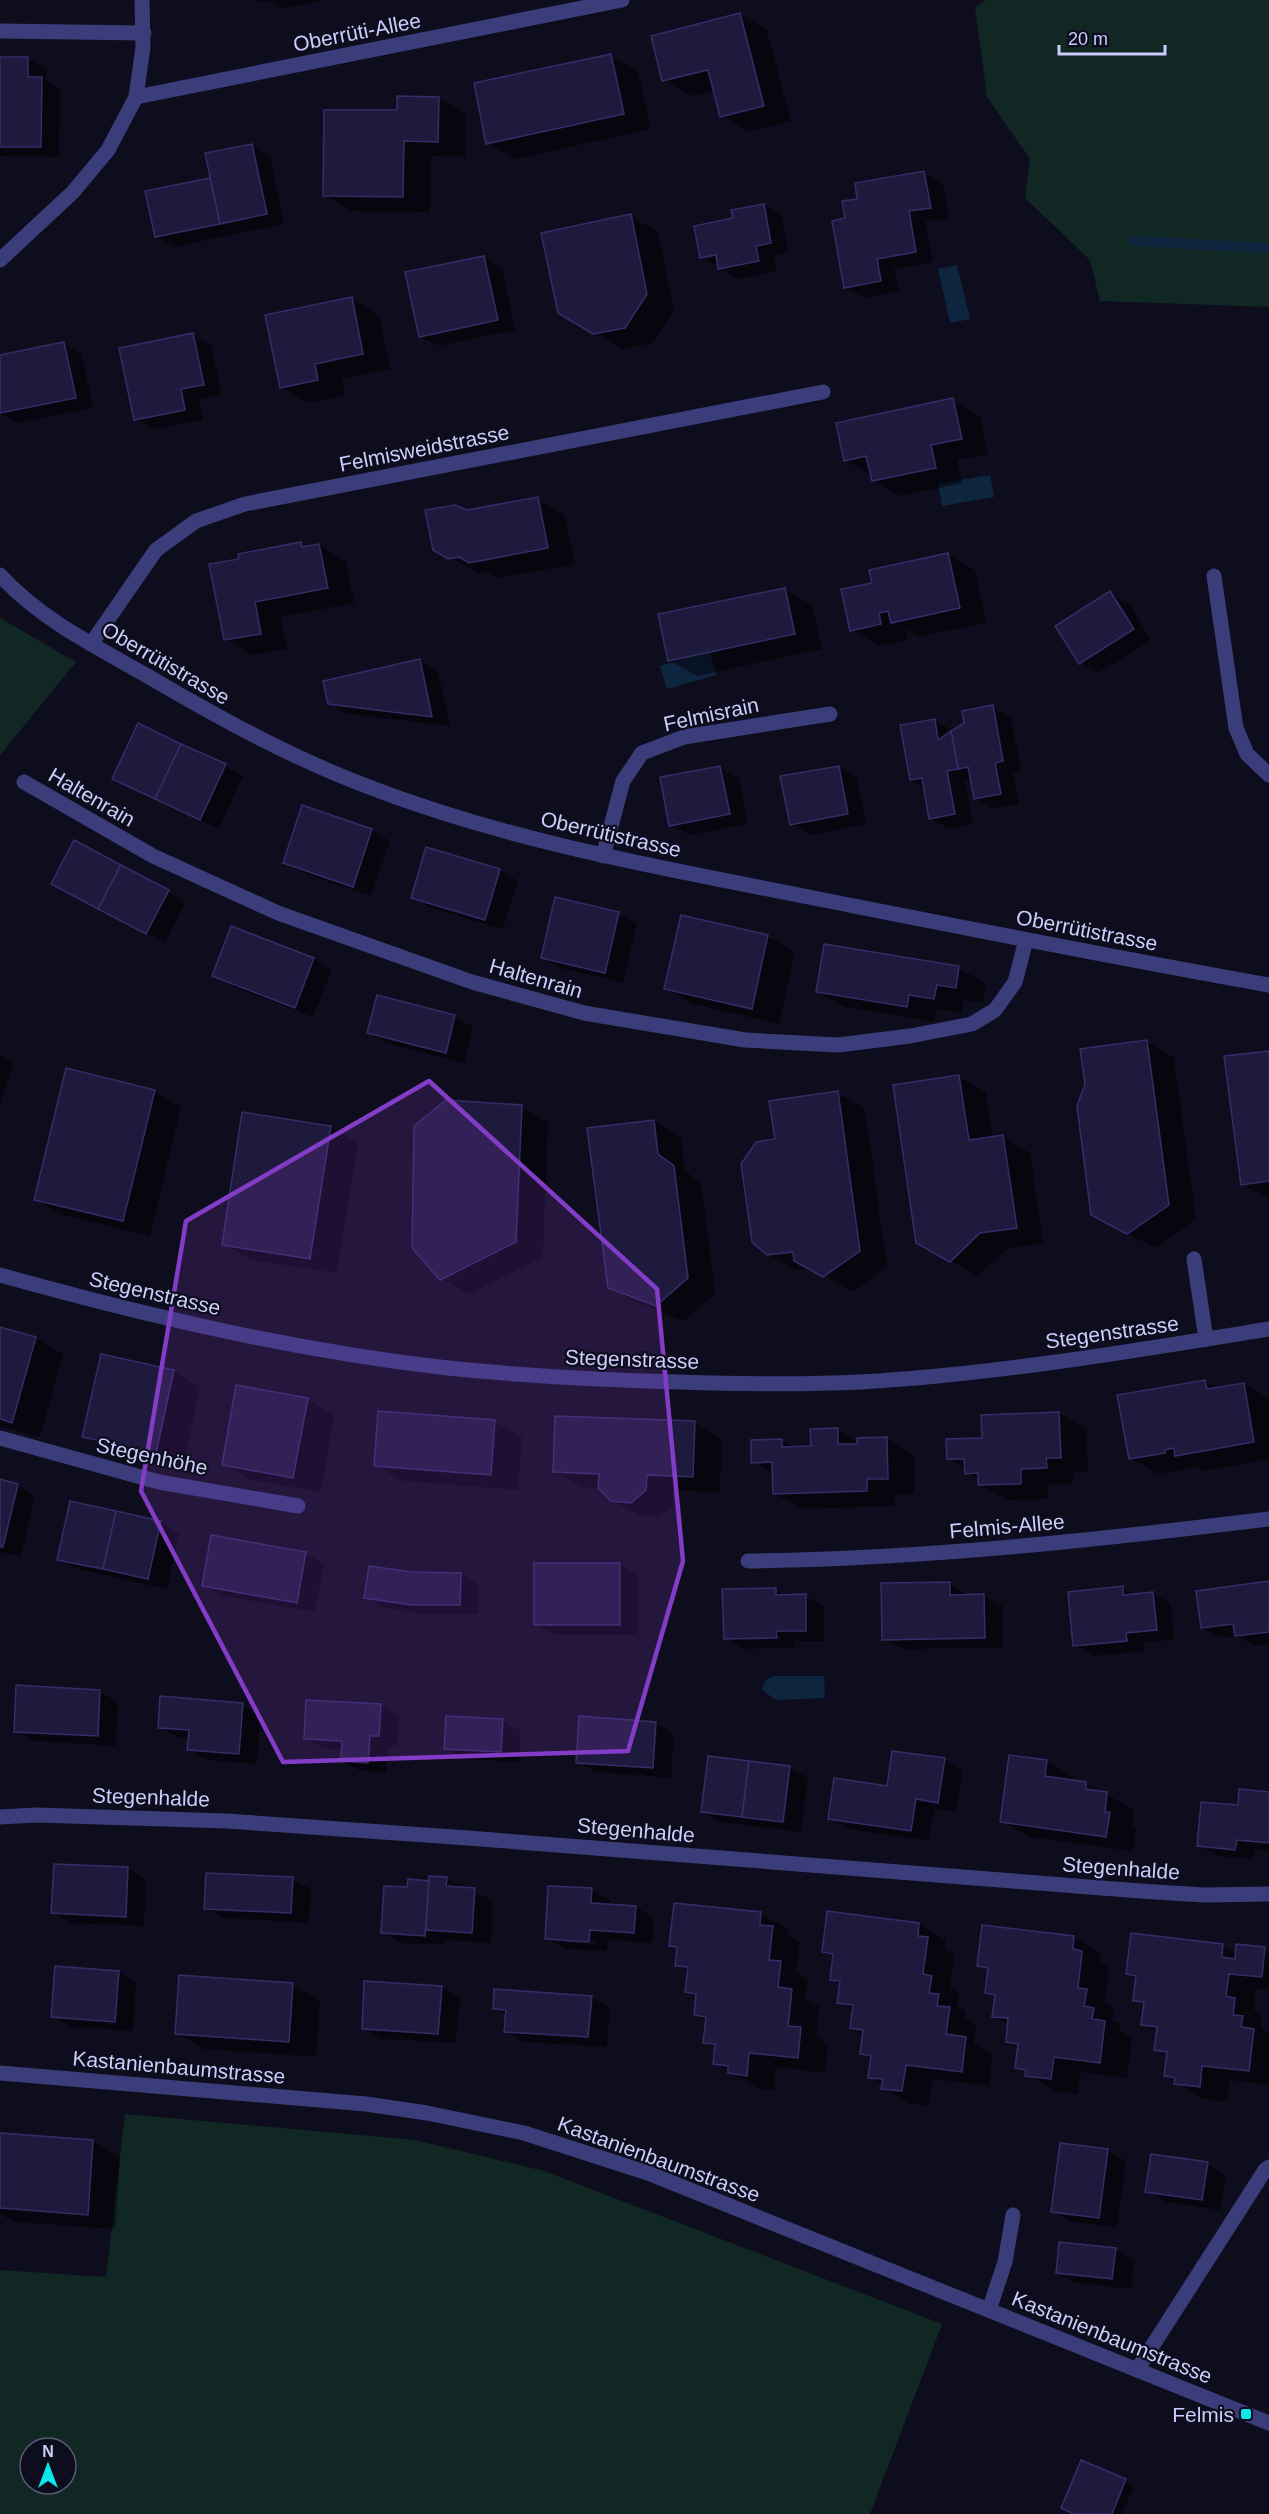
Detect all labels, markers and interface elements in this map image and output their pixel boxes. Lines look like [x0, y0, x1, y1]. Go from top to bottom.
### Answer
street label: Oberrüti-Allee [291, 8, 423, 56]
scale bar [1059, 18, 1166, 56]
text: 20 m [1068, 29, 1108, 49]
street label: Felmisweidstrasse [337, 420, 511, 476]
street label: Oberrütistrasse [98, 617, 234, 709]
street label: Felmisrain [661, 693, 761, 735]
street label: Haltenrain [45, 763, 139, 831]
street label: Oberrütistrasse [538, 807, 684, 861]
street label: Oberrütistrasse [1014, 905, 1160, 955]
street label: Haltenrain [487, 954, 585, 1002]
street label: Stegenstrasse [87, 1267, 223, 1319]
street label: Stegenstrasse [1044, 1311, 1180, 1353]
street label: Stegenstrasse [565, 1345, 699, 1373]
street label: Stegenhöhe [94, 1433, 210, 1479]
street label: Felmis-Allee [948, 1510, 1066, 1542]
street label: Stegenhalde [92, 1783, 210, 1811]
street label: Stegenhalde [576, 1813, 696, 1847]
street label: Stegenhalde [1061, 1852, 1181, 1884]
street label: Kastanienbaumstrasse [72, 2046, 286, 2088]
street label: Kastanienbaumstrasse [555, 2112, 763, 2206]
street label: Kastanienbaumstrasse [1009, 2286, 1215, 2388]
place label: Felmis [1172, 2403, 1234, 2426]
marker: Felmis [1239, 2407, 1253, 2421]
north arrow [18, 2436, 78, 2496]
text: N [42, 2443, 54, 2460]

